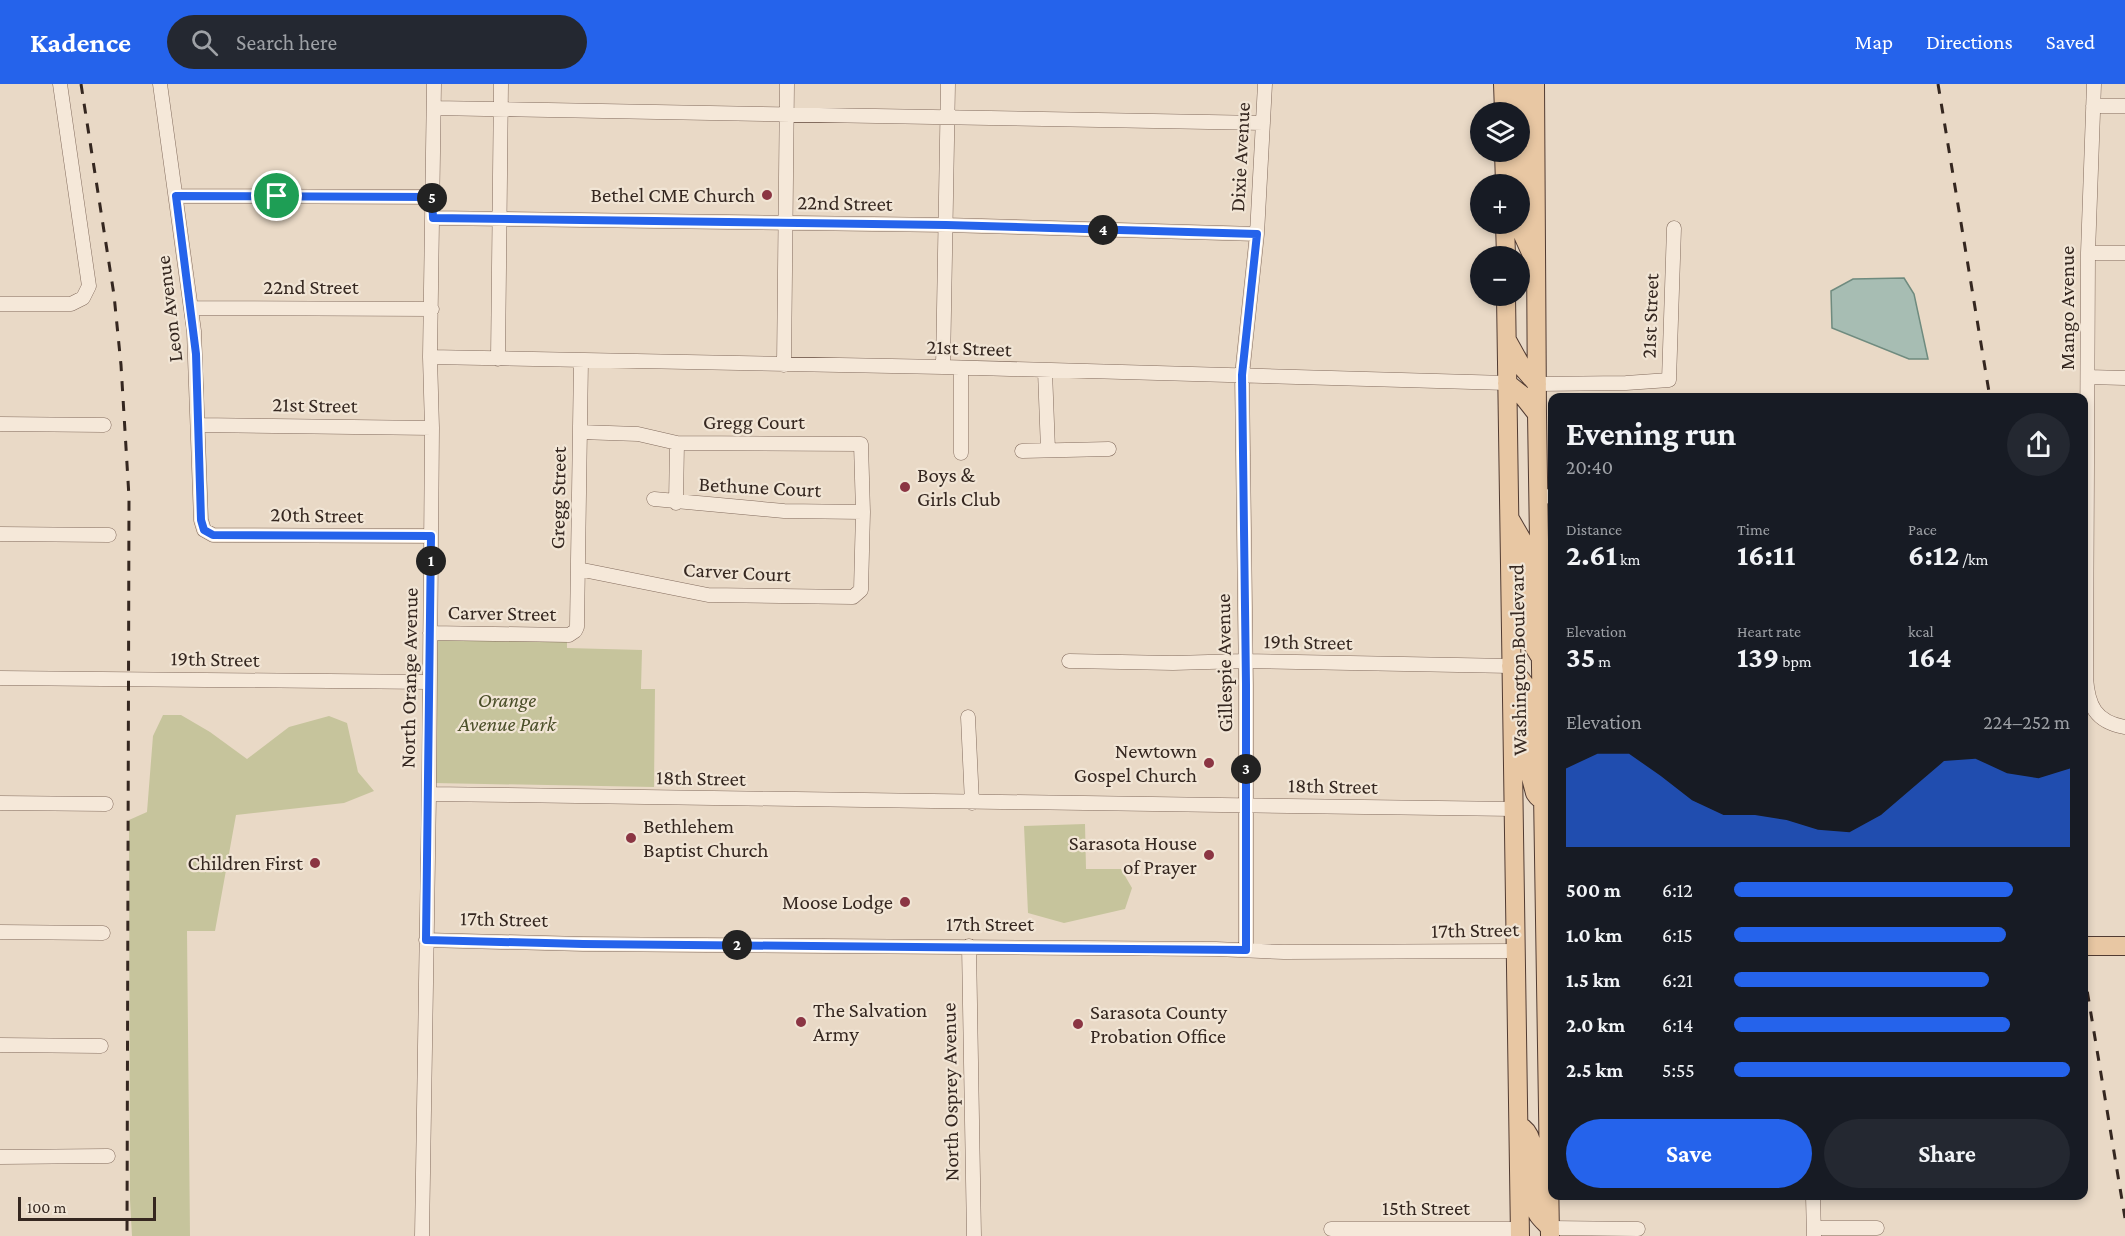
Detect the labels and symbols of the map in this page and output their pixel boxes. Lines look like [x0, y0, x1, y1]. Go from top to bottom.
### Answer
street label: Dixie Avenue [1225, 102, 1255, 212]
pin [251, 170, 302, 221]
pin: 5 [417, 183, 447, 213]
place label: Bethel CME Church [591, 183, 755, 207]
marker: Bethel CME Church [760, 188, 774, 202]
street label: 22nd Street [797, 190, 894, 216]
pin: 4 [1088, 215, 1118, 245]
street label: Mango Avenue [2055, 246, 2079, 370]
street label: Leon Avenue [151, 254, 187, 364]
street label: 21st Street [1637, 272, 1664, 359]
street label: 22nd Street [263, 275, 360, 299]
street label: 21st Street [926, 335, 1013, 362]
street label: 21st Street [272, 392, 359, 418]
street label: Gregg Court [703, 410, 806, 434]
street label: Gregg Street [545, 445, 571, 550]
place label: Boys & Girls Club [917, 463, 1001, 511]
street label: Bethune Court [698, 472, 823, 502]
marker: Boys & Girls Club [898, 480, 912, 494]
street label: 20th Street [270, 502, 365, 528]
pin: 1 [416, 546, 446, 576]
street label: Carver Court [682, 557, 793, 587]
street label: Washington Boulevard [1504, 564, 1532, 756]
street label: North Orange Avenue [395, 587, 423, 769]
street label: Gillespie Avenue [1211, 593, 1237, 733]
street label: Carver Street [447, 600, 558, 626]
street label: 19th Street [1263, 629, 1354, 655]
street label: 19th Street [170, 646, 261, 672]
park label: Orange Avenue Park [457, 688, 557, 736]
place label: Newtown Gospel Church [1074, 739, 1197, 787]
pin: 3 [1231, 754, 1261, 784]
marker: Newtown Gospel Church [1202, 756, 1216, 770]
street label: 18th Street [656, 765, 747, 791]
street label: 18th Street [1288, 773, 1379, 799]
place label: Bethlehem Baptist Church [643, 814, 769, 862]
marker: Bethlehem Baptist Church [624, 831, 638, 845]
place label: Sarasota House of Prayer [1069, 831, 1198, 879]
marker: Sarasota House of Prayer [1202, 848, 1216, 862]
place label: Children First [188, 851, 304, 875]
marker: Children First [308, 856, 322, 870]
place label: Moose Lodge [782, 890, 893, 914]
marker: Moose Lodge [898, 895, 912, 909]
street label: 17th Street [460, 906, 549, 932]
street label: 17th Street [946, 912, 1035, 936]
street label: 17th Street [1431, 917, 1520, 943]
pin: 2 [722, 930, 752, 960]
place label: The Salvation Army [813, 998, 927, 1046]
place label: Sarasota County Probation Office [1090, 1000, 1227, 1048]
street label: North Osprey Avenue [936, 1002, 964, 1182]
marker: The Salvation Army [794, 1015, 808, 1029]
marker: Sarasota County Probation Office [1071, 1017, 1085, 1031]
scale bar [18, 1194, 156, 1222]
street label: 15th Street [1382, 1196, 1471, 1220]

